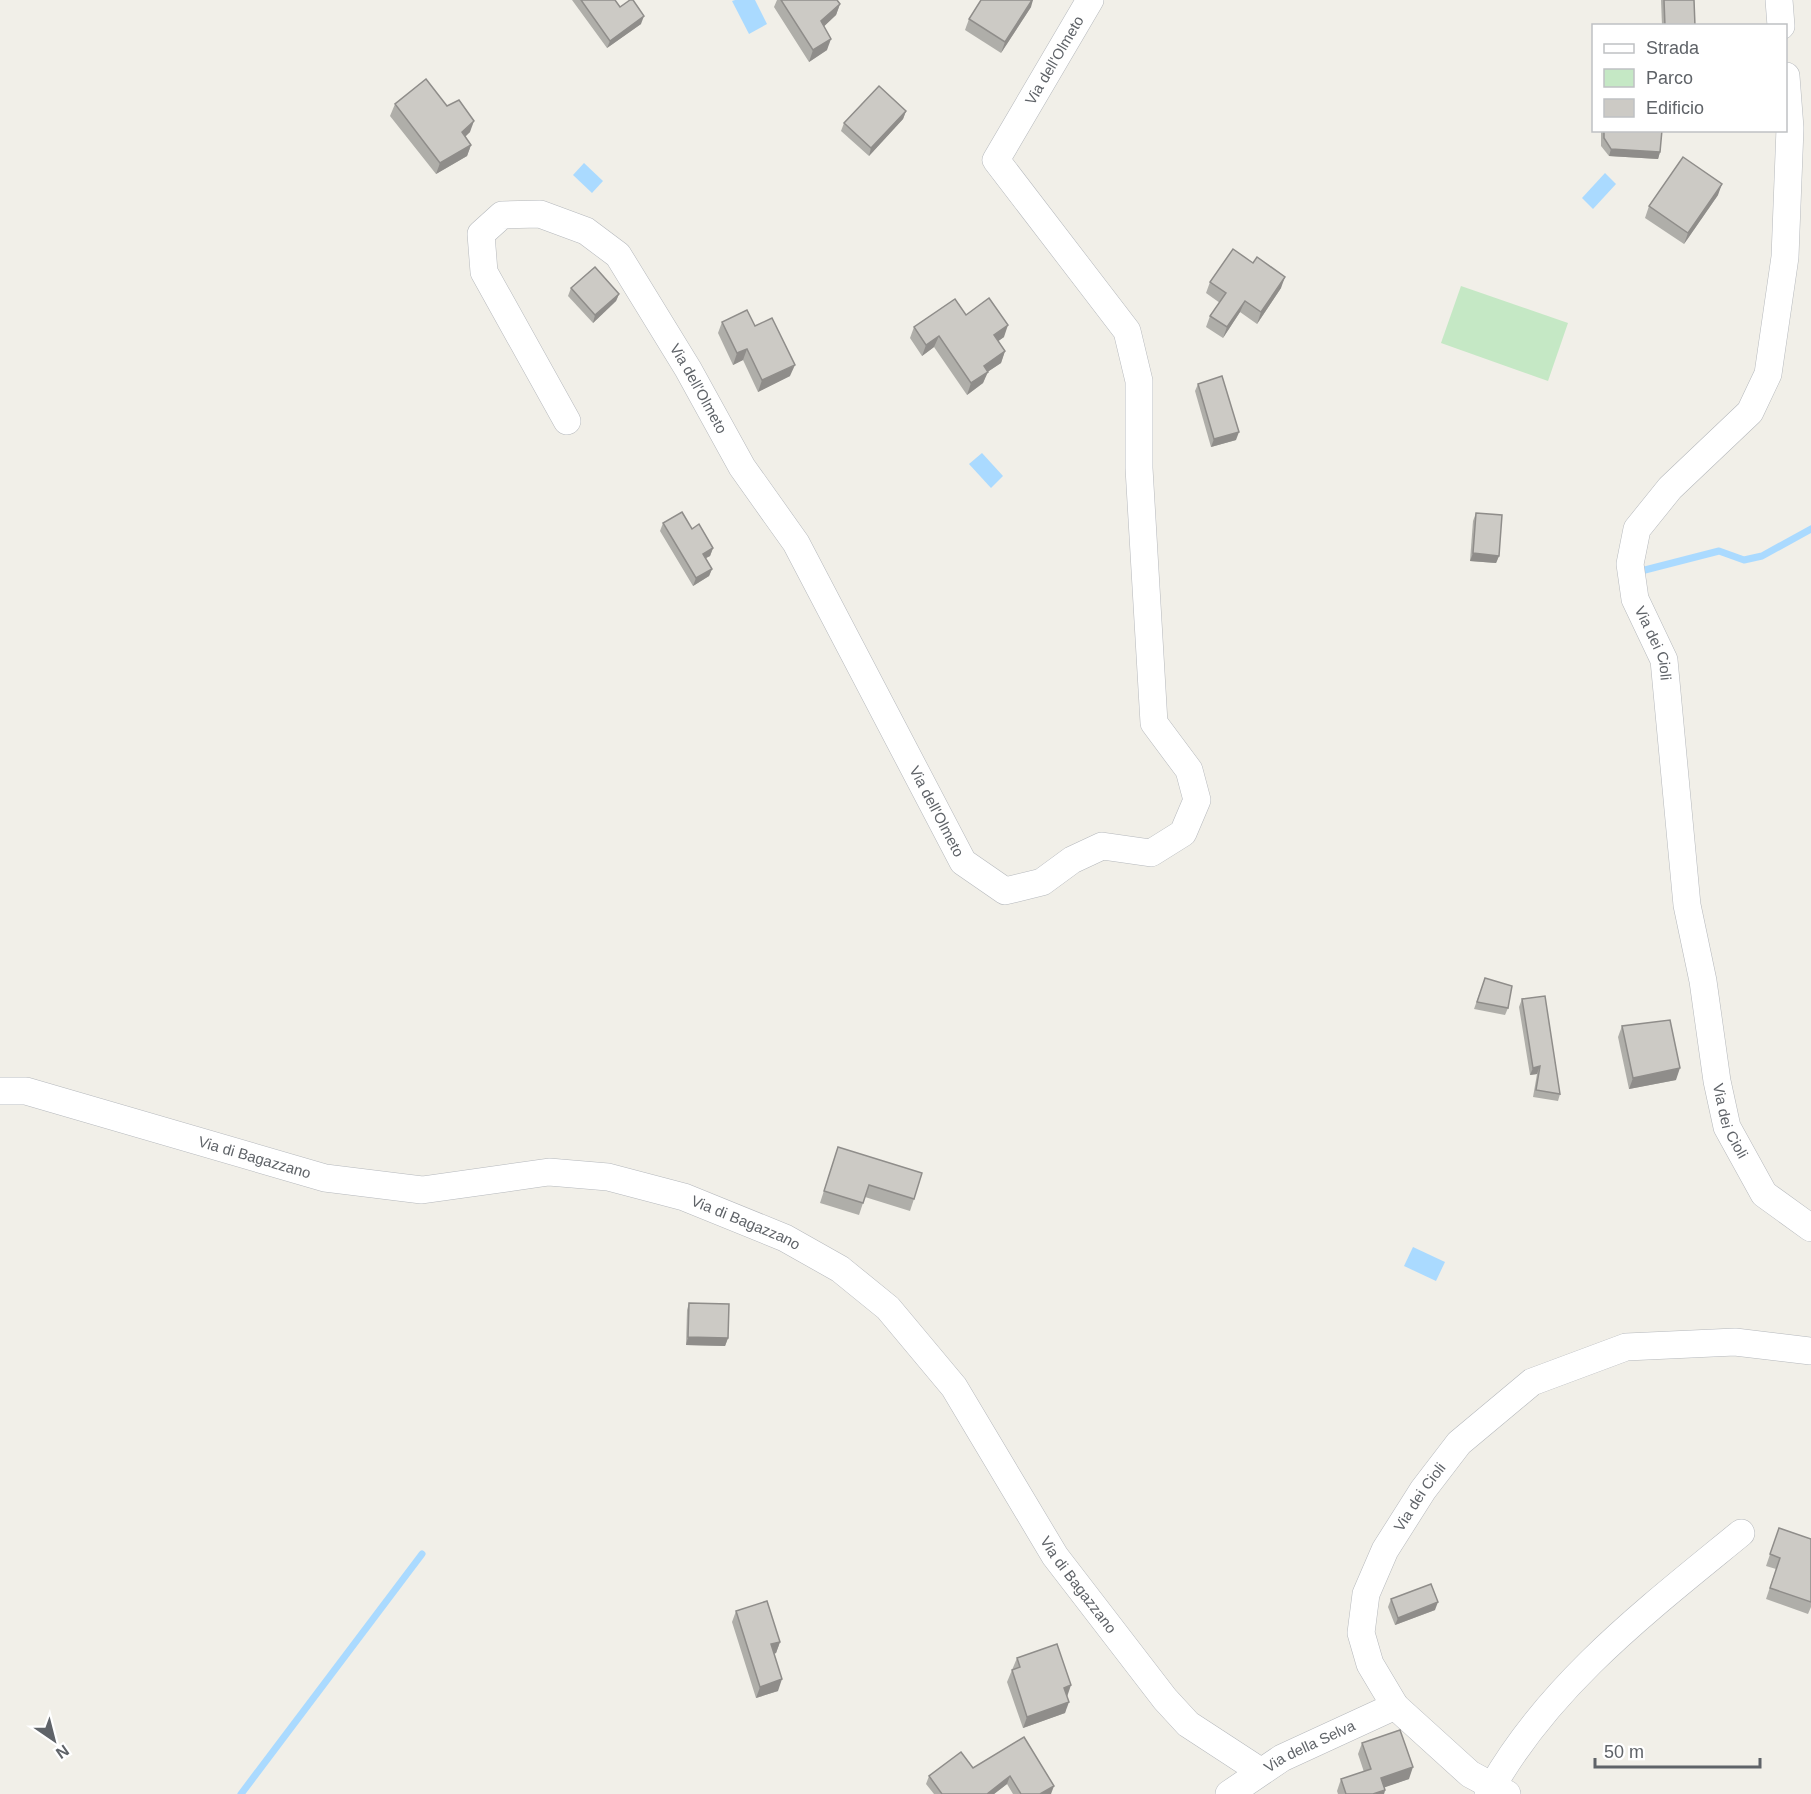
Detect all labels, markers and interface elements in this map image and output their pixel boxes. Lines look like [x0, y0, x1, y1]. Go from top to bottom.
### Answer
street label: Via dell'Olmeto [1021, 13, 1087, 108]
legend [1592, 24, 1787, 132]
text: Strada [1646, 38, 1700, 58]
text: Parco [1646, 68, 1693, 88]
text: Edificio [1646, 98, 1704, 118]
street label: Via dell'Olmeto [667, 340, 731, 436]
street label: Via dei Cioli [1632, 603, 1675, 681]
street label: Via dell'Olmeto [906, 763, 968, 860]
street label: Via dei Cioli [1710, 1082, 1752, 1161]
street label: Via di Bagazzano [196, 1133, 313, 1181]
street label: Via di Bagazzano [689, 1192, 803, 1253]
street label: Via dei Cioli [1390, 1459, 1449, 1534]
street label: Via di Bagazzano [1037, 1533, 1120, 1636]
north arrow [24, 1710, 84, 1770]
street label: Via della Selva [1261, 1716, 1358, 1776]
scale bar [1595, 1731, 1760, 1769]
text: N [53, 1742, 72, 1762]
text: 50 m [1604, 1742, 1644, 1762]

